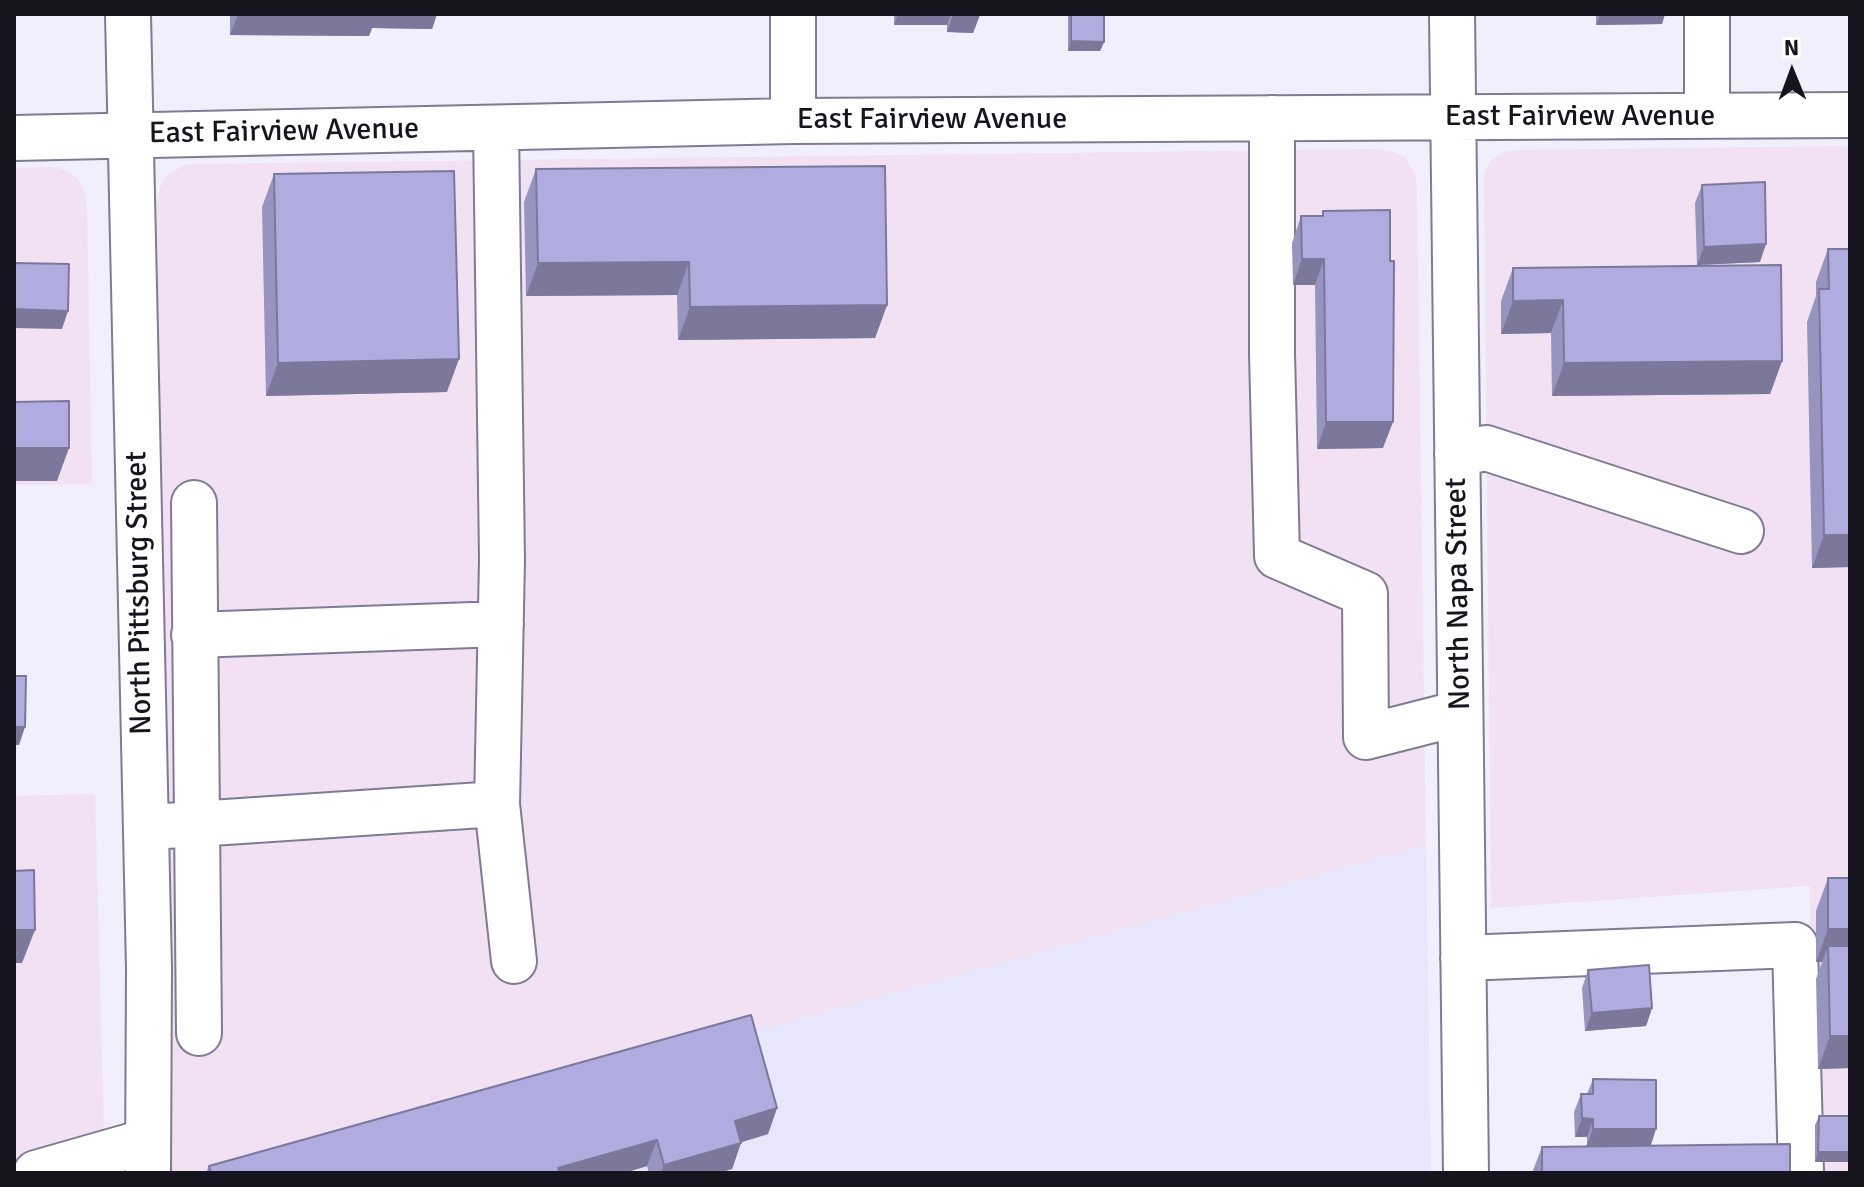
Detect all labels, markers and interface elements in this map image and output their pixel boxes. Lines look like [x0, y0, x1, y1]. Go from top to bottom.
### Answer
north arrow [1752, 32, 1832, 112]
text: N [1784, 34, 1799, 61]
street label: East Fairview Avenue [1445, 99, 1715, 135]
street label: East Fairview Avenue [797, 102, 1067, 138]
street label: East Fairview Avenue [149, 112, 419, 152]
street label: North Pittsburg Street [120, 451, 160, 735]
street label: North Napa Street [1439, 477, 1479, 711]

